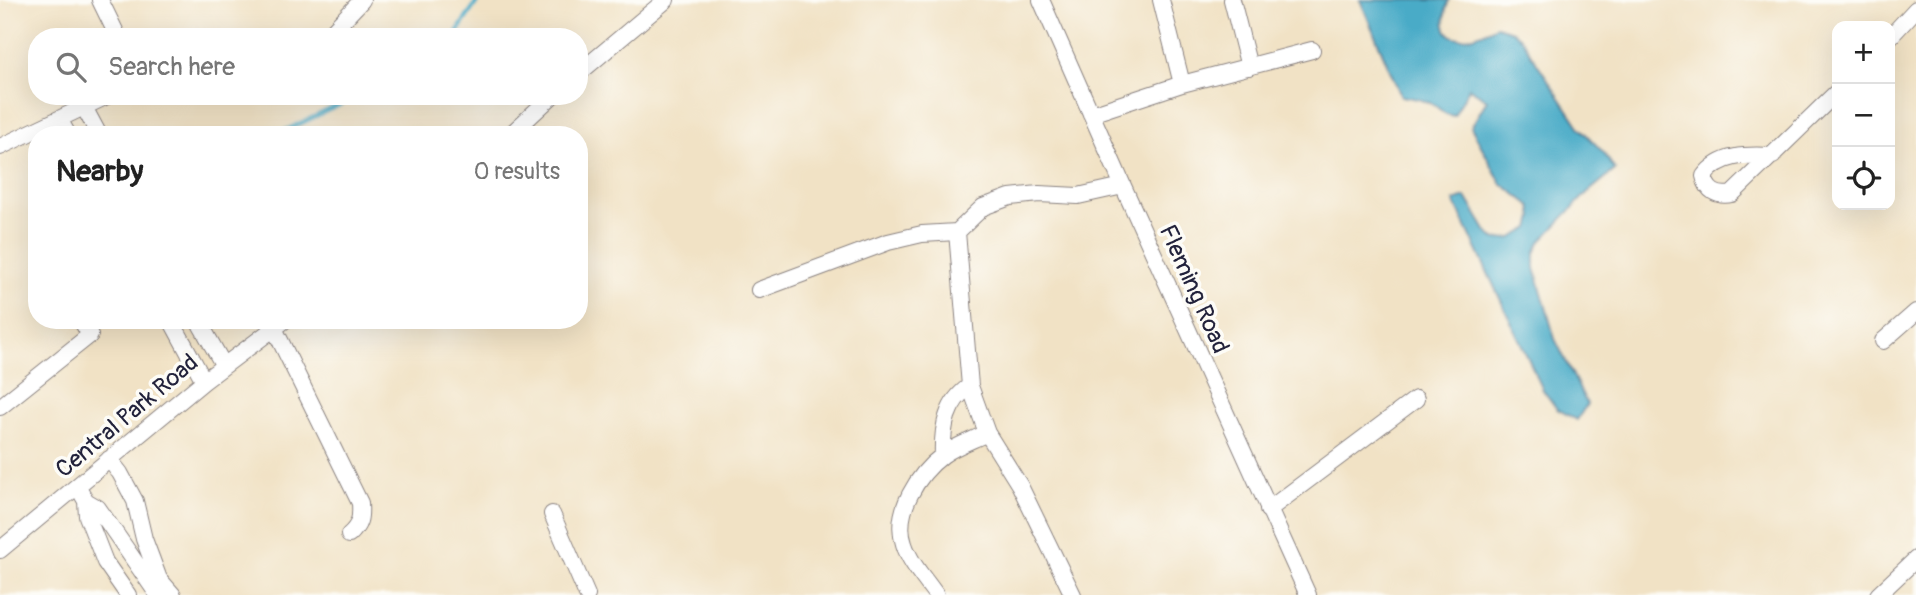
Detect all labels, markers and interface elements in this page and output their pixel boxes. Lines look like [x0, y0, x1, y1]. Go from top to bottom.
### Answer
map controls [1832, 21, 1895, 210]
button: + [1832, 21, 1895, 84]
search box [28, 28, 588, 105]
icon: search [52, 48, 90, 86]
text: Search here [108, 51, 235, 83]
button: − [1832, 84, 1895, 147]
button: locate [1832, 147, 1895, 210]
text: Nearby [56, 153, 143, 190]
text: 0 results [474, 157, 560, 186]
street label: Fleming Road [1153, 220, 1235, 358]
street label: Central Park Road [50, 348, 204, 484]

